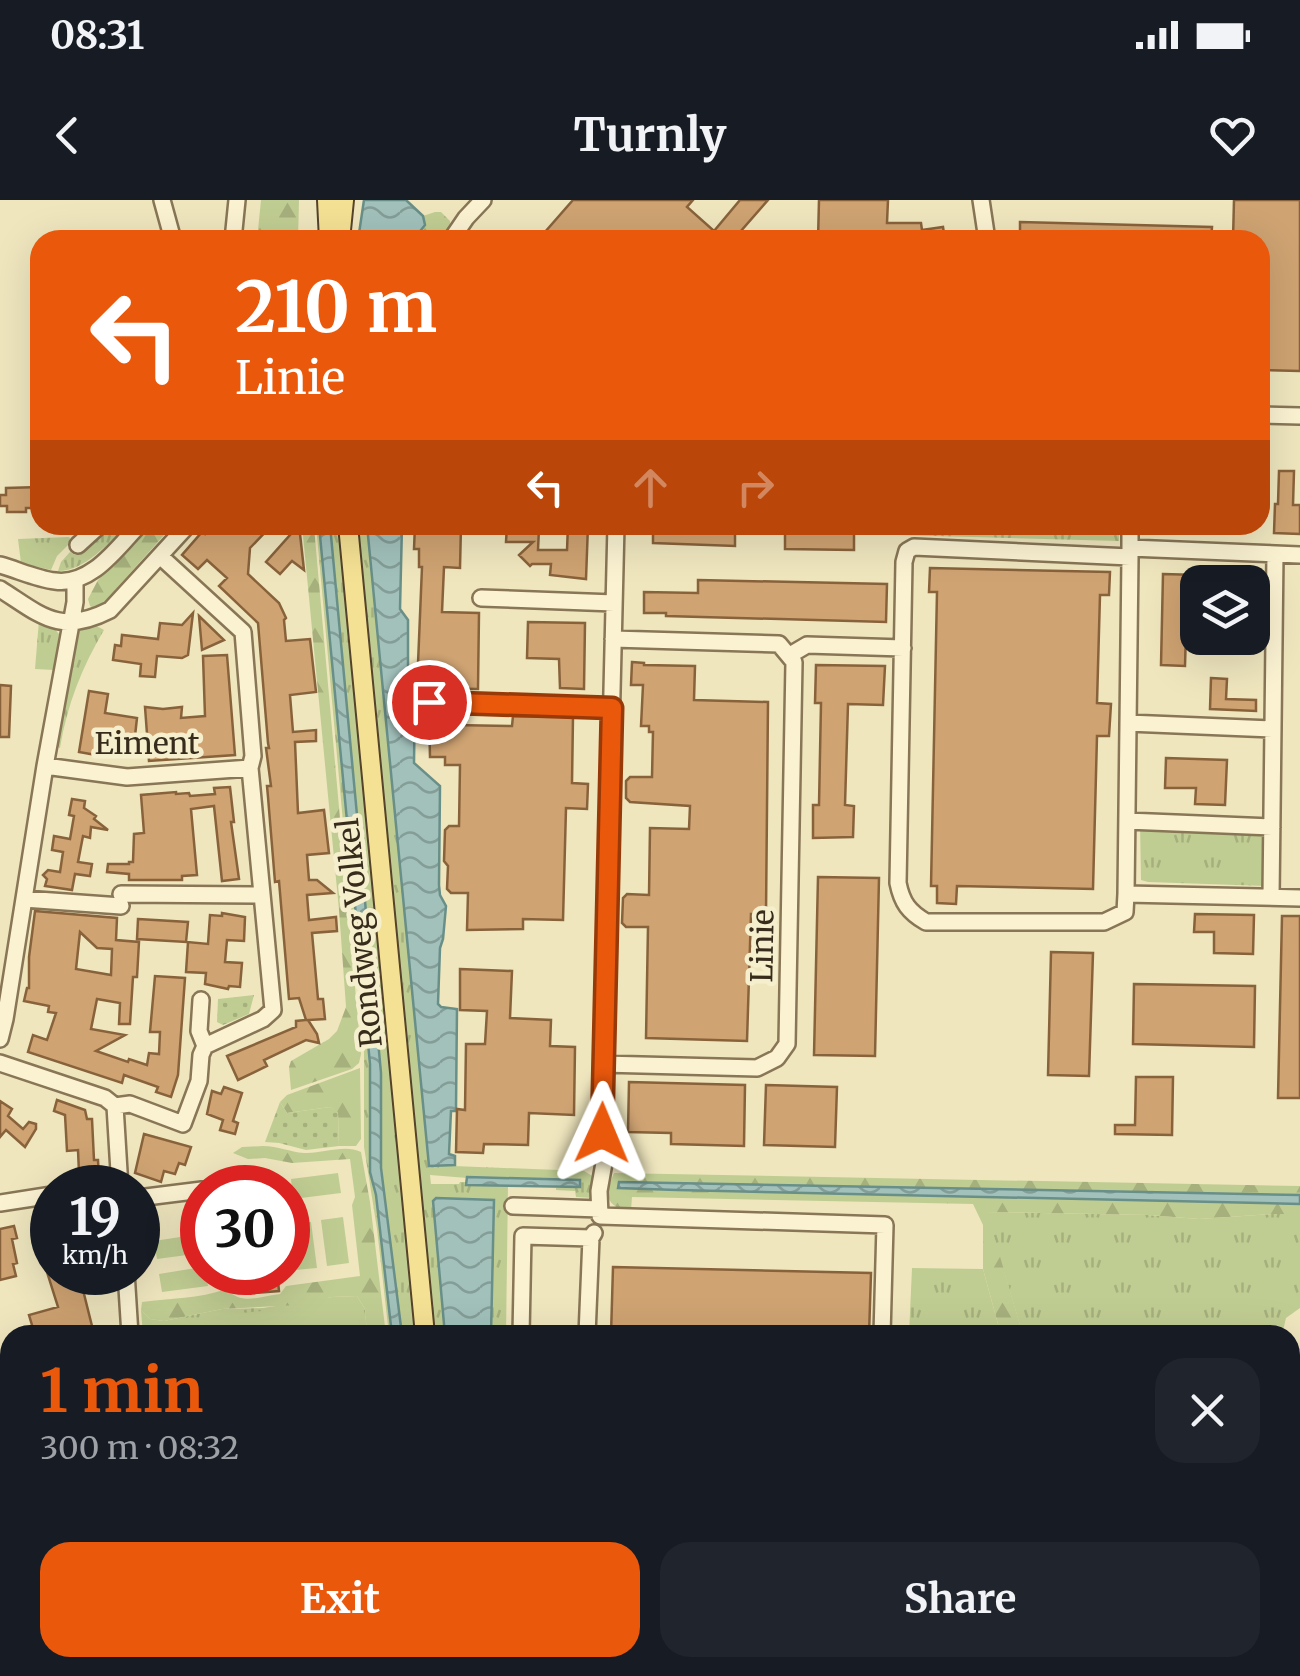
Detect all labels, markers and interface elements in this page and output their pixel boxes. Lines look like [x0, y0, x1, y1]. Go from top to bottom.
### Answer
text: 08:31 [50, 12, 144, 59]
text: Turnly [573, 107, 727, 163]
icon: back [40, 108, 95, 163]
icon: heart [1205, 108, 1260, 163]
text: 210 m [235, 263, 437, 351]
icon: left [70, 270, 200, 400]
text: Linie [235, 350, 345, 406]
icon: left [518, 460, 573, 515]
icon: ahead [623, 460, 678, 515]
icon: right [728, 460, 783, 515]
map controls [1180, 565, 1270, 655]
button: layers [1180, 565, 1270, 655]
pin [387, 660, 472, 745]
icon: arrive [402, 675, 457, 730]
street label: Eiment [94, 724, 200, 762]
street label: Rondweg Volkel [328, 816, 390, 1050]
street label: Linie [742, 909, 782, 983]
position arrow [550, 1081, 654, 1185]
speed limit sign: 30 [180, 1165, 310, 1295]
text: 19 [69, 1186, 121, 1249]
text: km/h [62, 1239, 128, 1271]
text: 1 min [40, 1353, 203, 1428]
button: close [1155, 1358, 1260, 1463]
text: 300 m · 08:32 [40, 1428, 239, 1468]
button: Exit [40, 1542, 640, 1657]
button: Share [660, 1542, 1260, 1657]

